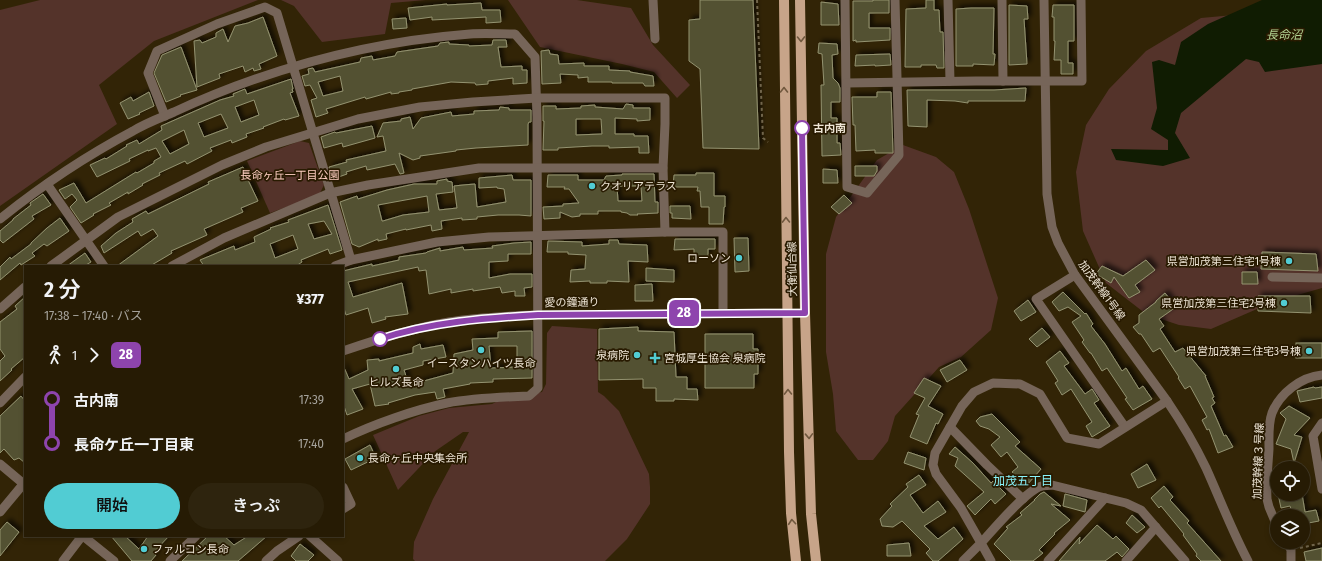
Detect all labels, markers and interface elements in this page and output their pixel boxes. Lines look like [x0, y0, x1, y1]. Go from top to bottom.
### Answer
water label: 長命沼 [1266, 28, 1304, 42]
one-way arrow [797, 36, 805, 42]
one-way arrow [780, 87, 788, 93]
marker: 古内南 [794, 120, 810, 136]
place label: 古内南 [813, 122, 846, 135]
park label: 長命ヶ丘一丁目公園 [241, 169, 340, 182]
place label: クオリアテラス [600, 180, 677, 193]
marker: クオリアテラス [587, 181, 597, 191]
one-way arrow [782, 217, 790, 223]
street label: 大衡仙台線 [786, 241, 799, 297]
place label: ローソン [687, 252, 731, 265]
marker: ローソン [734, 253, 744, 263]
place label: 県営加茂第三住宅1号棟 [1167, 255, 1281, 268]
marker: 県営加茂第三住宅1号棟 [1284, 256, 1294, 266]
street label: 加茂幹線1号線 [1076, 258, 1128, 323]
text: 2 分 [44, 276, 81, 303]
text: ¥377 [297, 290, 324, 308]
street label: 愛の鐘通り [544, 296, 600, 309]
place label: 県営加茂第三住宅2号棟 [1161, 297, 1276, 310]
marker: 県営加茂第三住宅2号棟 [1279, 298, 1289, 308]
line badge: 28 [666, 300, 702, 326]
text: 28 [677, 304, 691, 321]
text: 17:38 – 17:40 · バス [44, 308, 143, 323]
unlabelled marker [372, 331, 388, 347]
icon: walk [44, 344, 66, 366]
icon: forward [83, 344, 105, 366]
marker: イースタンハイツ長命 [476, 345, 486, 355]
place label: 県営加茂第三住宅3号棟 [1186, 345, 1301, 358]
text: 28 [119, 346, 133, 363]
marker: 県営加茂第三住宅3号棟 [1304, 346, 1314, 356]
text: 1 [72, 348, 77, 363]
place label: 泉病院 [596, 349, 629, 362]
marker: 泉病院 [632, 350, 642, 360]
marker: 宮城厚生協会 泉病院 [649, 352, 661, 364]
place label: 宮城厚生協会 泉病院 [664, 352, 766, 365]
place label: イースタンハイツ長命 [426, 357, 536, 370]
marker: ヒルズ長命 [391, 364, 401, 374]
place label: ヒルズ長命 [369, 376, 424, 389]
one-way arrow [784, 389, 792, 395]
text: 古内南 [74, 392, 119, 410]
text: 17:39 [299, 392, 324, 407]
street label: 加茂幹線３号線 [1251, 422, 1266, 500]
one-way arrow [805, 433, 813, 439]
text: 長命ケ丘一丁目東 [74, 436, 194, 454]
text: 17:40 [298, 436, 324, 451]
place label: 長命ヶ丘中央集会所 [368, 452, 468, 465]
marker: 長命ヶ丘中央集会所 [355, 453, 365, 463]
map controls [1270, 461, 1310, 549]
button: locate [1270, 461, 1310, 501]
district label: 加茂五丁目 [993, 474, 1053, 488]
button: 開始 [44, 483, 180, 529]
button: きっぷ [188, 483, 324, 529]
button: layers [1270, 509, 1310, 549]
one-way arrow [788, 519, 797, 525]
place label: ファルコン長命 [152, 543, 229, 556]
marker: ファルコン長命 [139, 544, 149, 554]

